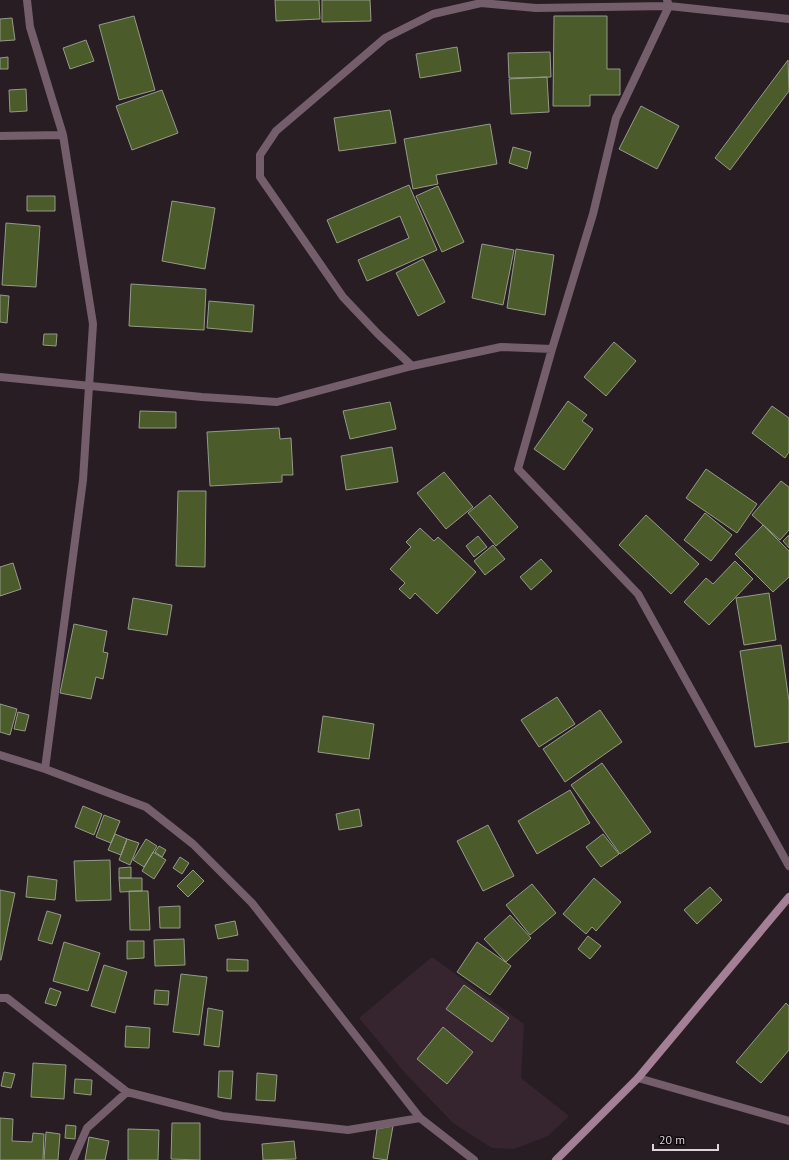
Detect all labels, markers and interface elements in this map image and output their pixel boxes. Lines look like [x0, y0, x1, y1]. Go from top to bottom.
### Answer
scale bar [653, 1126, 718, 1152]
text: 20 m [659, 1132, 685, 1147]

